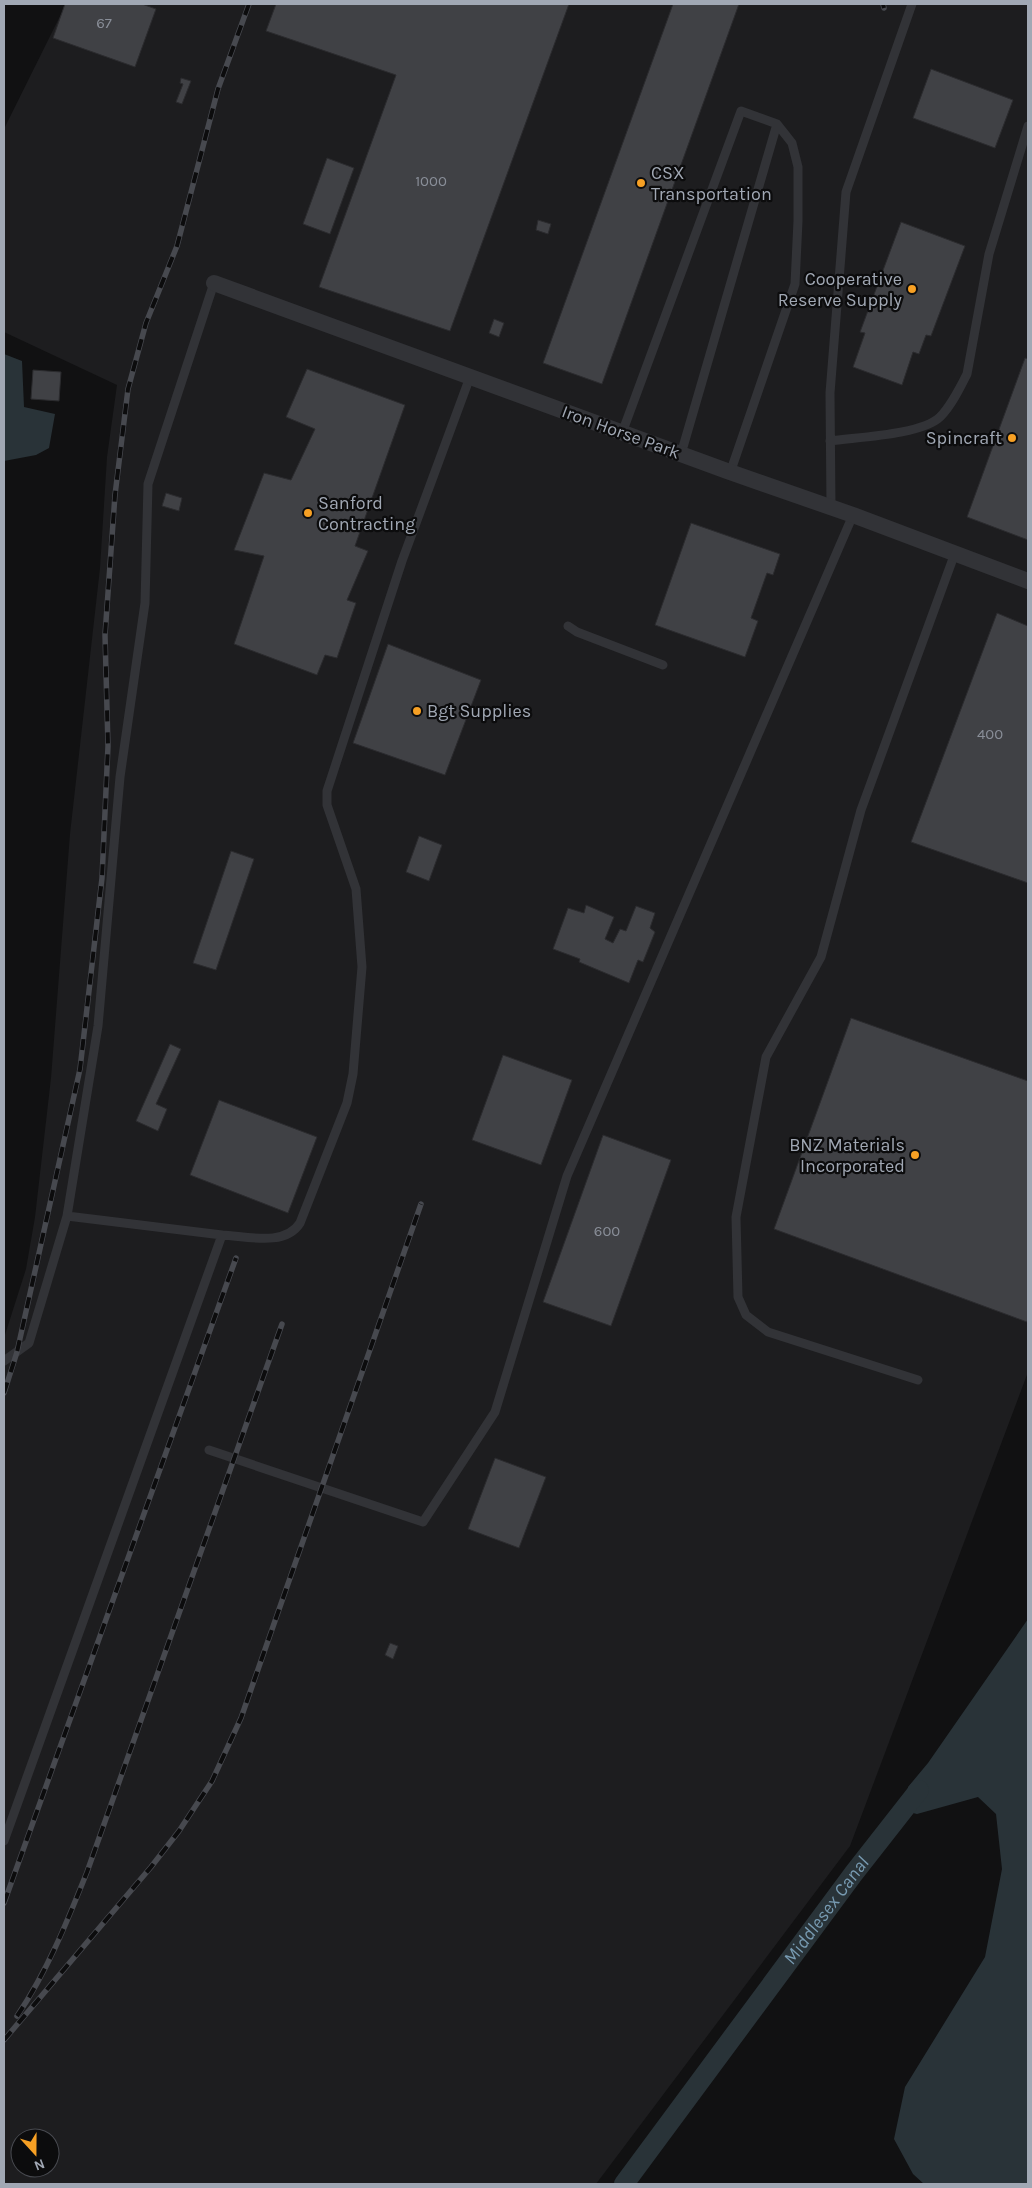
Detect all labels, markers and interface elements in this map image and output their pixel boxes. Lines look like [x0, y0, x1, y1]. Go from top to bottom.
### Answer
house number: 67 [96, 14, 112, 32]
place label: CSX Transportation [651, 162, 772, 205]
house number: 1000 [415, 172, 447, 190]
marker: CSX Transportation [635, 177, 647, 189]
place label: Cooperative Reserve Supply [778, 268, 903, 311]
marker: Cooperative Reserve Supply [906, 283, 918, 295]
street label: Iron Horse Park [559, 400, 683, 464]
place label: Spincraft [926, 427, 1002, 449]
marker: Spincraft [1006, 432, 1018, 444]
place label: Sanford Contracting [318, 492, 415, 535]
marker: Sanford Contracting [302, 507, 314, 519]
place label: Bgt Supplies [427, 700, 531, 722]
marker: Bgt Supplies [411, 705, 423, 717]
house number: 400 [977, 725, 1003, 743]
place label: BNZ Materials Incorporated [789, 1134, 905, 1177]
marker: BNZ Materials Incorporated [909, 1149, 921, 1161]
house number: 600 [594, 1222, 620, 1240]
water label: Middlesex Canal [779, 1852, 874, 1969]
north arrow [10, 2128, 60, 2178]
text: N [32, 2155, 47, 2174]

